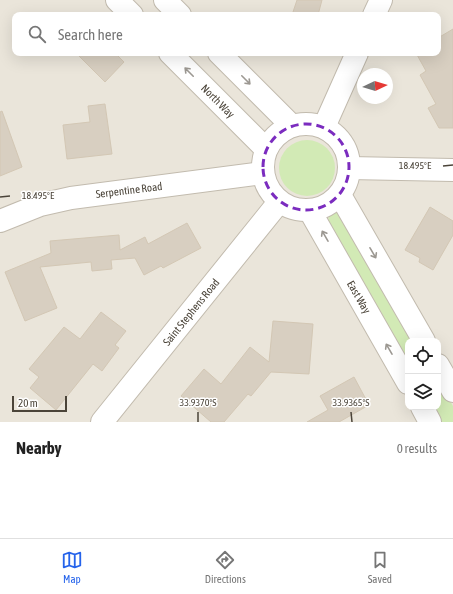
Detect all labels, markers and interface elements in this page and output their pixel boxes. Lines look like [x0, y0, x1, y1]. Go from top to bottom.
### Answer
search box [12, 12, 441, 56]
icon: search [26, 23, 48, 45]
text: Search here [58, 26, 123, 43]
one-way arrow [184, 67, 194, 77]
north arrow [357, 68, 393, 104]
one-way arrow [241, 76, 251, 85]
street label: North Way [199, 82, 237, 120]
text: 18.495°E [399, 160, 432, 171]
street label: Serpentine Road [95, 180, 163, 200]
text: 18.495°E [22, 190, 55, 201]
one-way arrow [320, 230, 328, 242]
one-way arrow [370, 247, 378, 259]
street label: Saint Stephens Road [160, 276, 222, 348]
street label: East Way [345, 279, 373, 316]
map controls [405, 338, 441, 410]
button: locate [405, 338, 441, 374]
one-way arrow [384, 343, 392, 355]
button: layers [405, 374, 441, 410]
scale bar [12, 394, 67, 413]
text: 20 m [18, 397, 38, 409]
text: 33.9370°S [180, 397, 216, 408]
text: 33.9365°S [333, 397, 369, 408]
text: Nearby [16, 438, 62, 458]
text: 0 results [397, 441, 437, 456]
tab: Map [61, 549, 83, 585]
tab: Directions [205, 549, 246, 585]
tab: Saved [368, 549, 392, 585]

